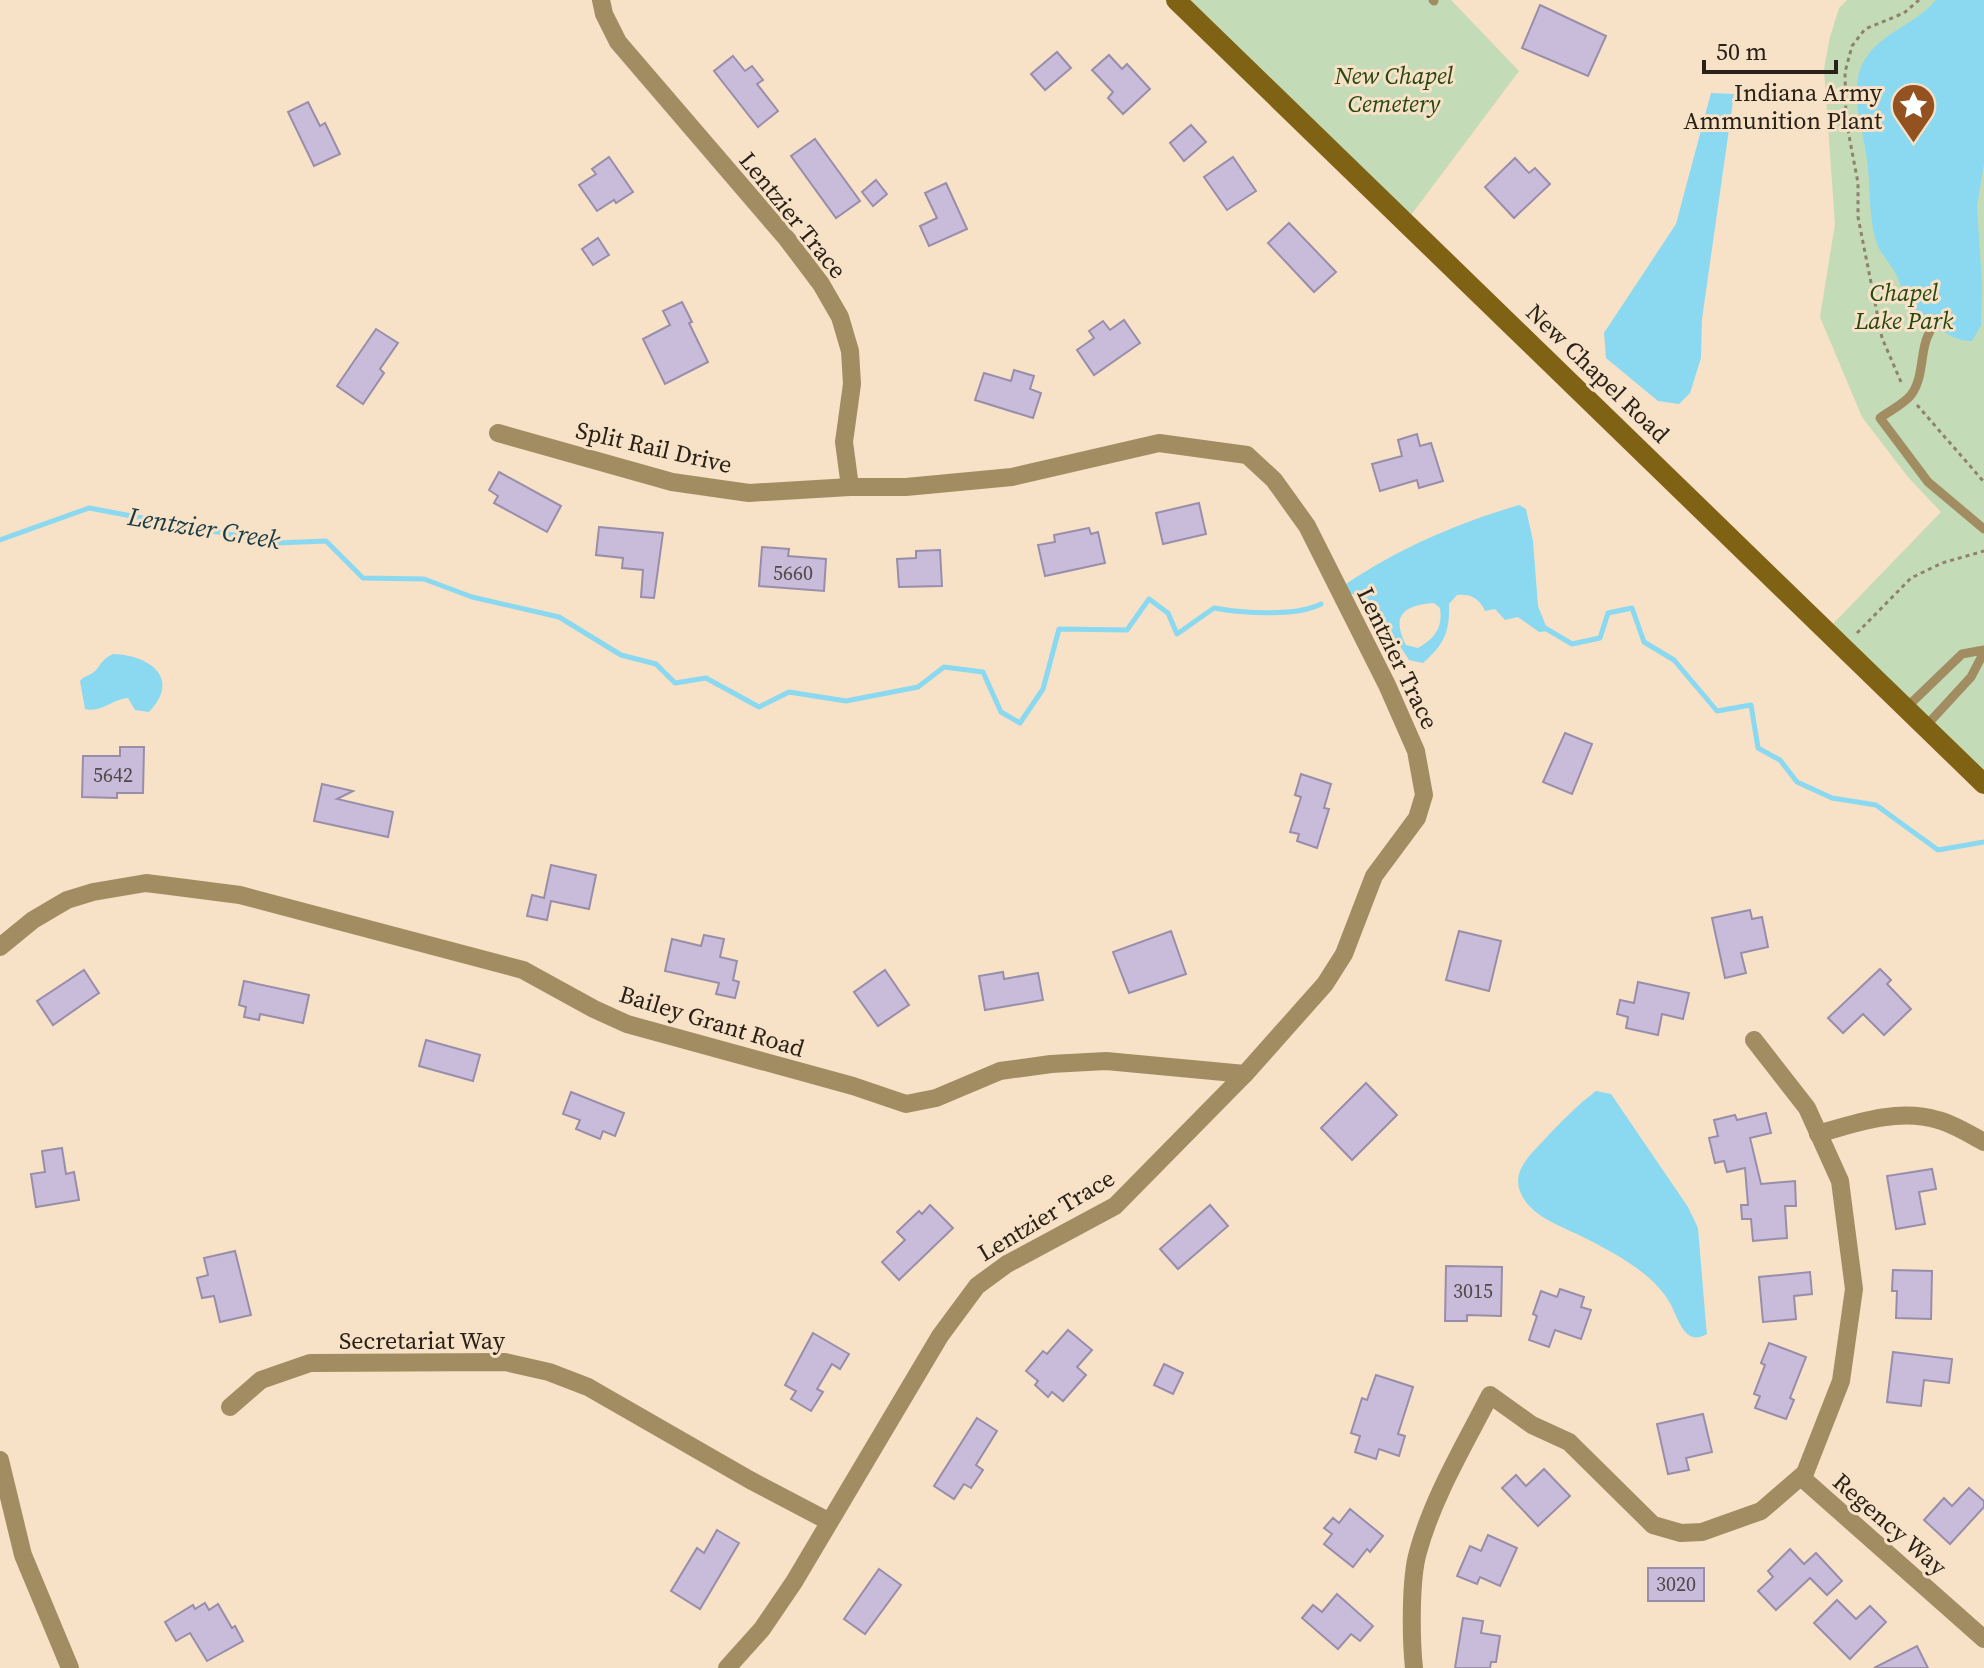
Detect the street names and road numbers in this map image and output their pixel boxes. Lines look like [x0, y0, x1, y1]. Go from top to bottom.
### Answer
street label: Lentzier Trace [732, 145, 854, 285]
street label: New Chapel Road [1519, 296, 1677, 450]
street label: Split Rail Drive [573, 413, 735, 481]
street label: Lentzier Trace [1349, 581, 1447, 735]
street label: Bailey Grant Road [615, 977, 809, 1065]
street label: Lentzier Trace [971, 1161, 1121, 1269]
street label: Secretariat Way [339, 1324, 506, 1357]
street label: Regency Way [1826, 1465, 1955, 1583]

